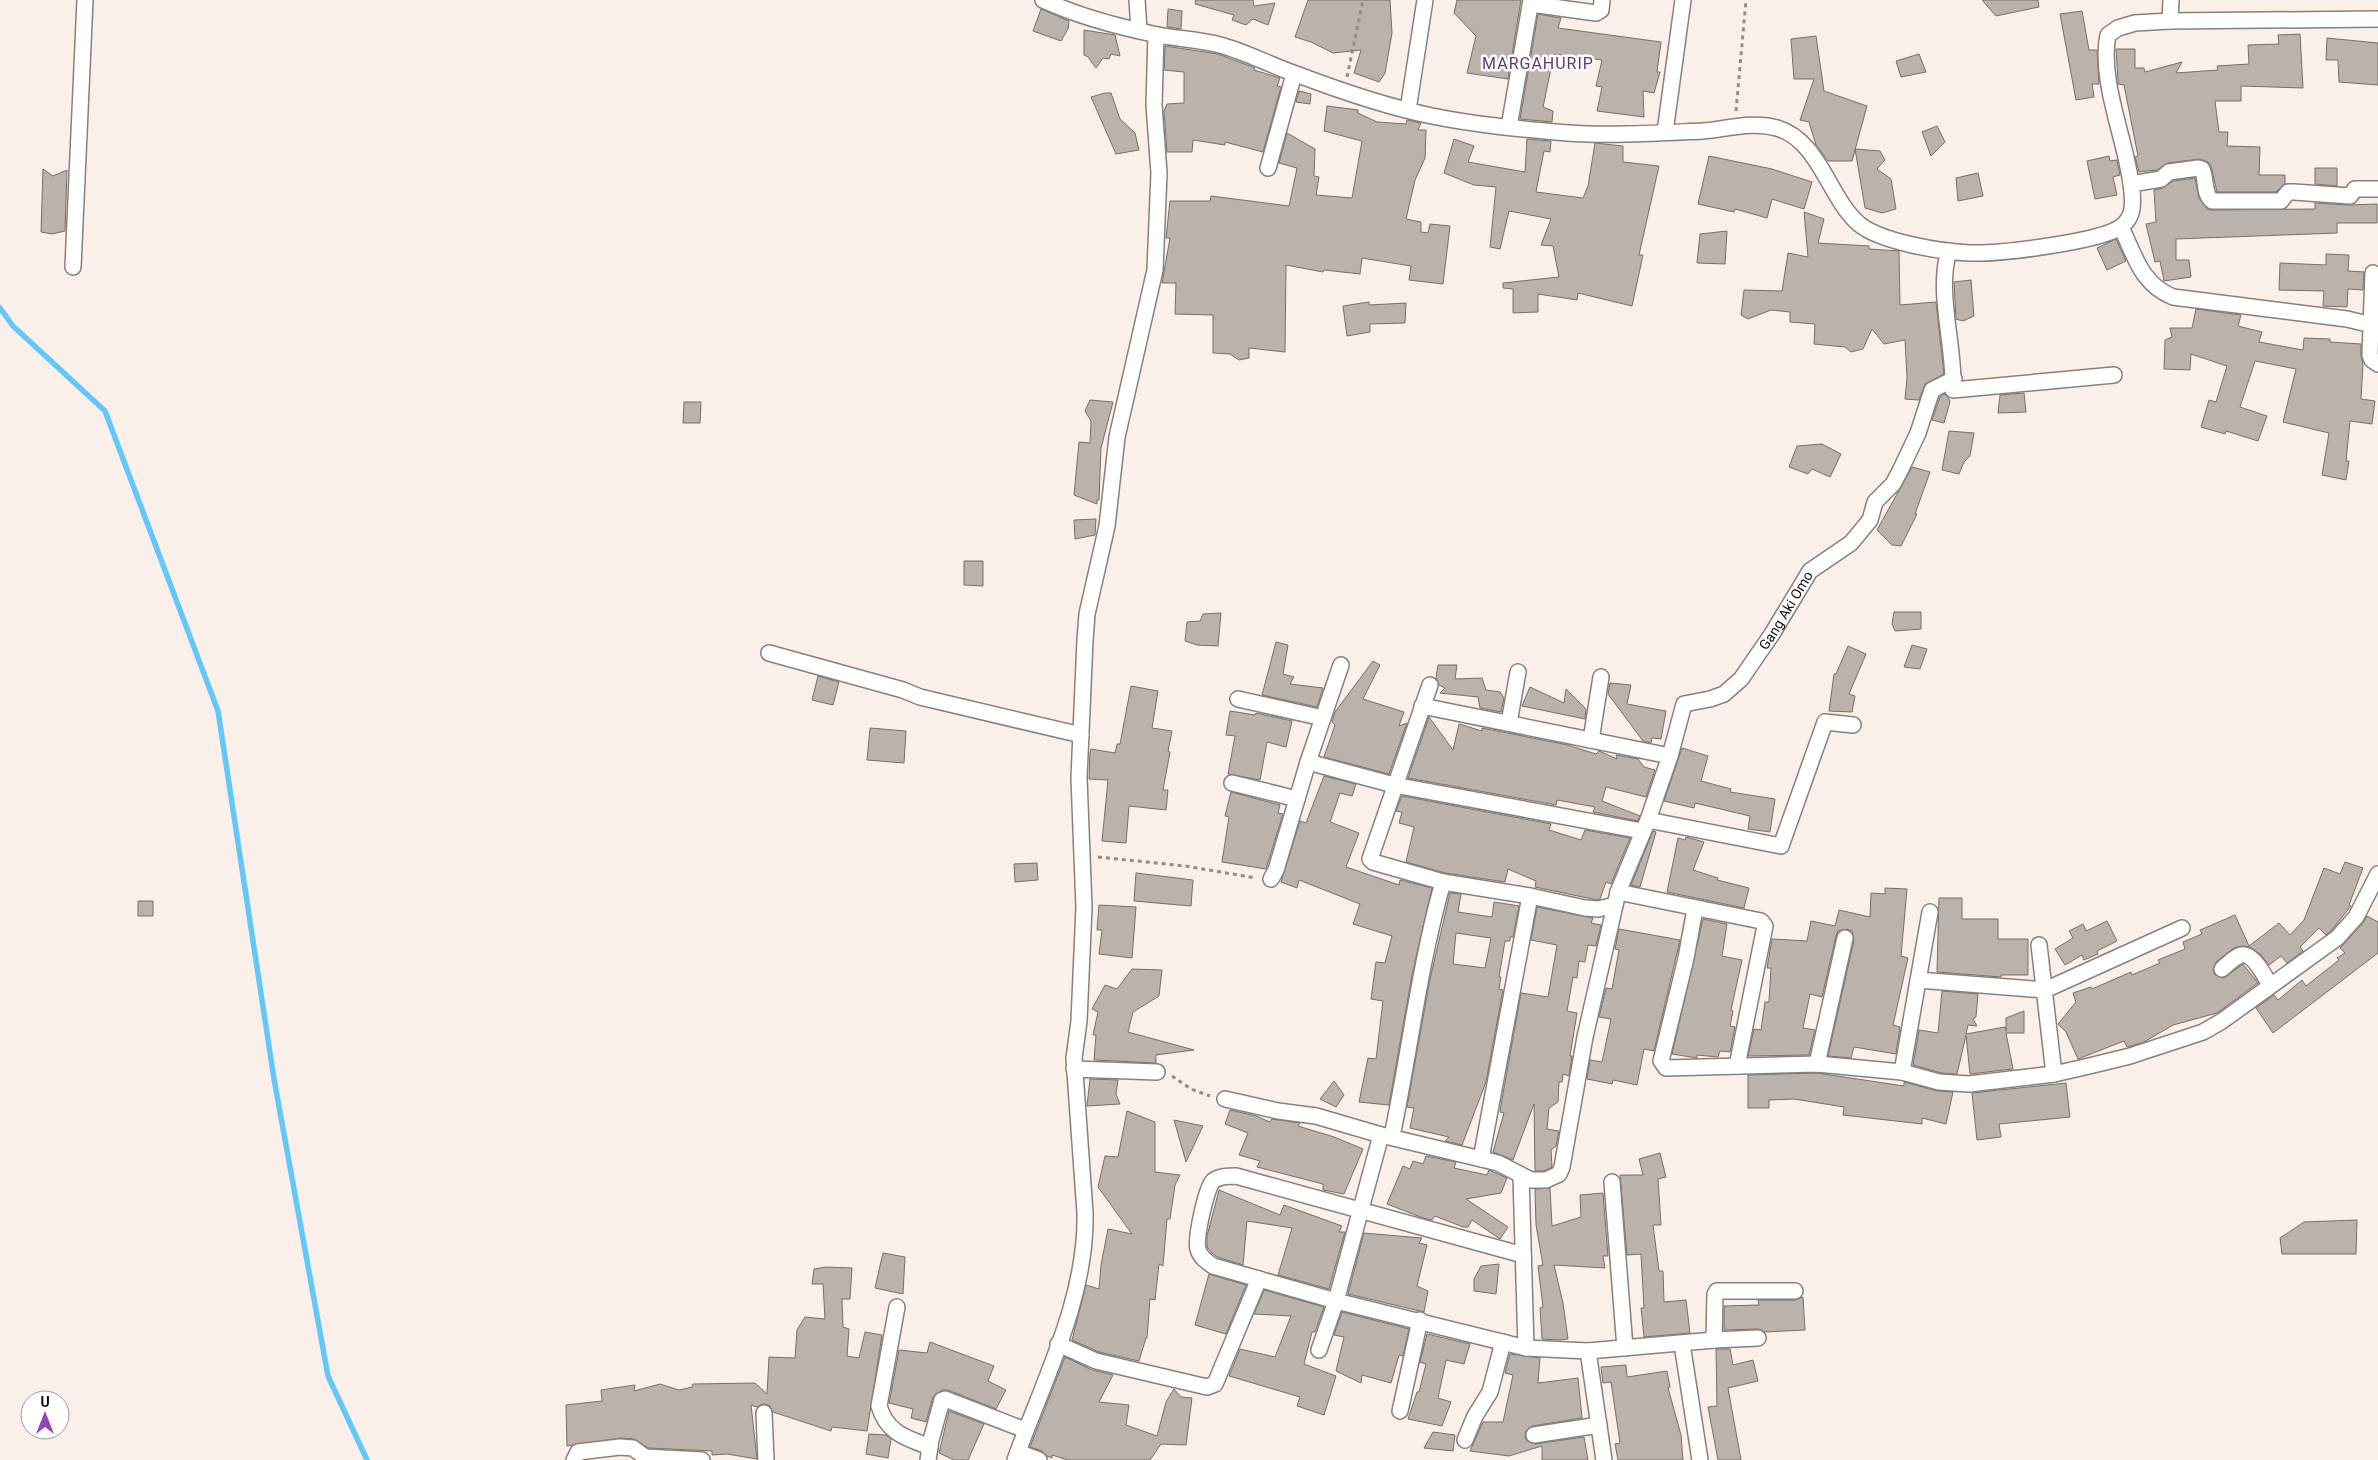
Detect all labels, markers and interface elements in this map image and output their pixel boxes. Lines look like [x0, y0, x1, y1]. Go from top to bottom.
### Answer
district label: MARGAHURIP [1482, 54, 1594, 73]
street label: Gang Aki Omo [1756, 568, 1816, 653]
north arrow [20, 1390, 70, 1440]
text: U [40, 1394, 50, 1410]

